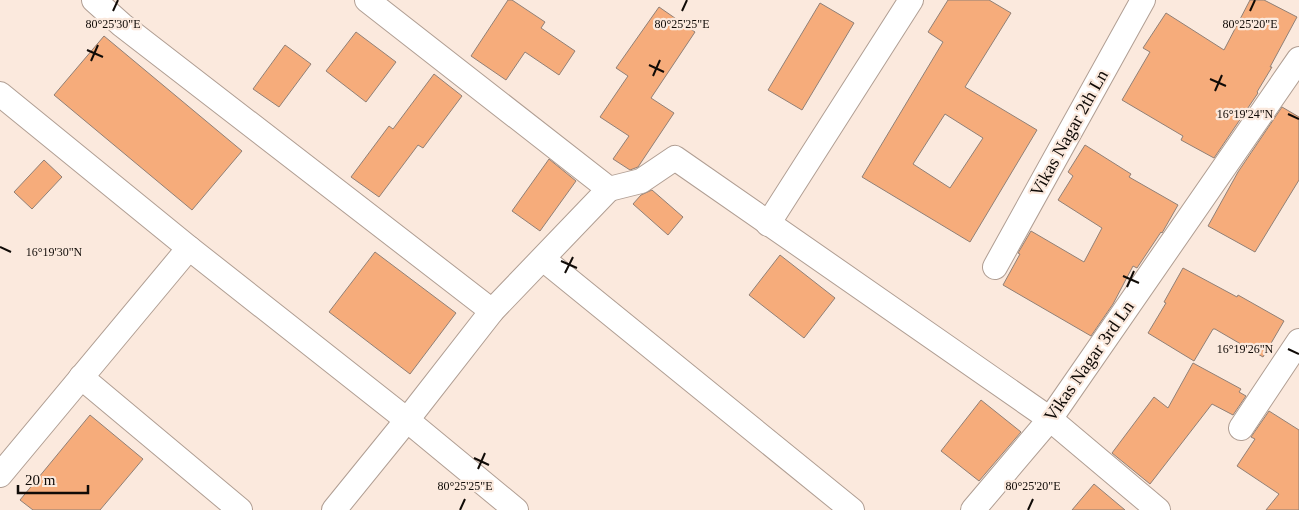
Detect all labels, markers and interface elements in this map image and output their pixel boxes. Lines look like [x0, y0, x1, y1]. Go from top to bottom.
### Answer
text: 80°25'30"E [85, 17, 141, 31]
text: 80°25'25"E [654, 17, 710, 31]
text: 80°25'20"E [1222, 17, 1278, 31]
street label: Vikas Nagar 2th Ln [1026, 66, 1112, 200]
text: 16°19'24"N [1217, 107, 1274, 121]
text: 16°19'30"N [26, 245, 83, 259]
street label: Vikas Nagar 3rd Ln [1040, 297, 1138, 425]
text: 16°19'26"N [1217, 342, 1274, 356]
scale bar [18, 462, 88, 494]
text: 20 m [25, 472, 56, 488]
text: 80°25'25"E [437, 479, 493, 493]
text: 80°25'20"E [1005, 479, 1061, 493]

